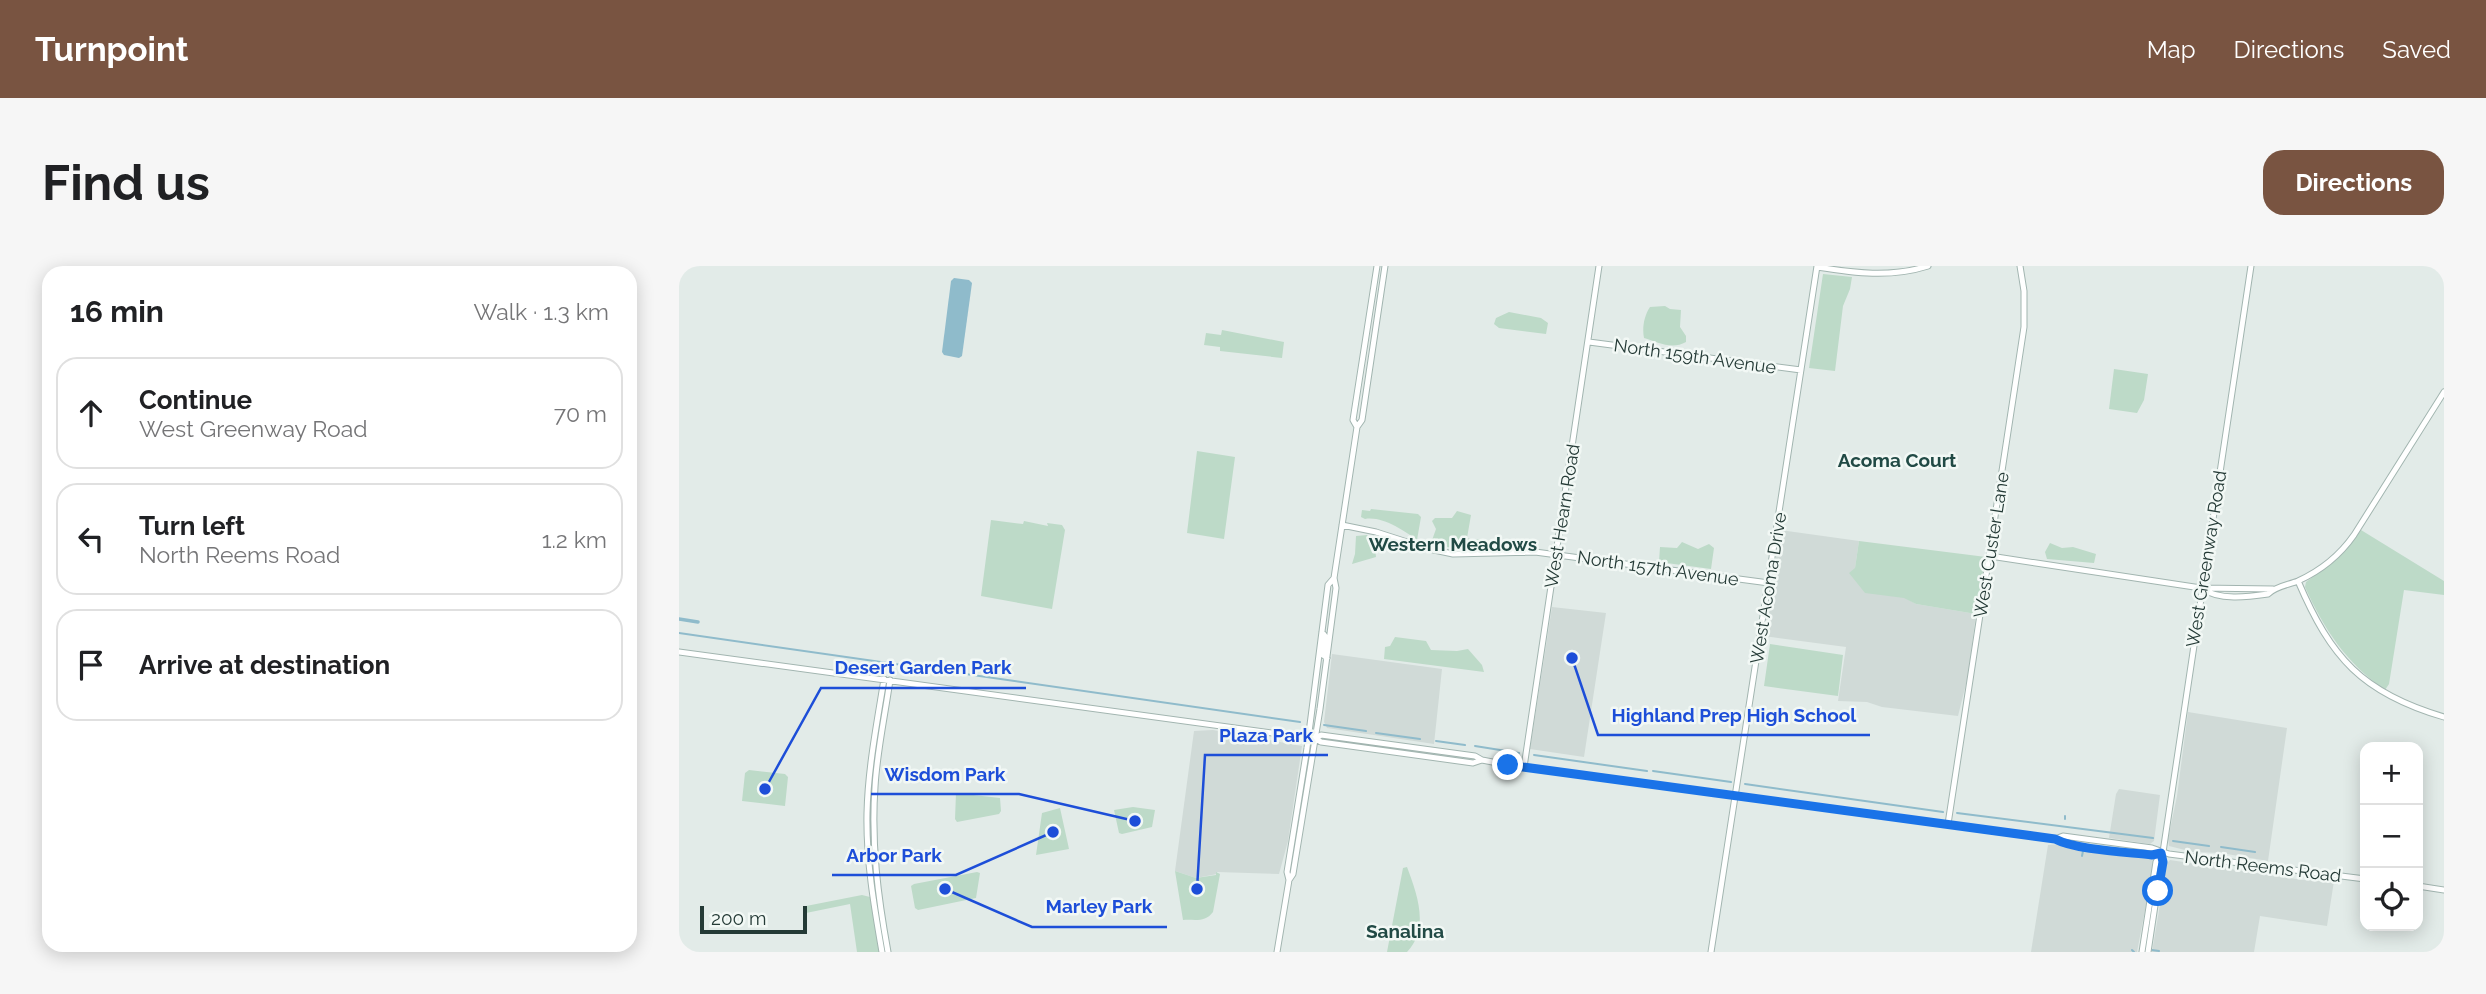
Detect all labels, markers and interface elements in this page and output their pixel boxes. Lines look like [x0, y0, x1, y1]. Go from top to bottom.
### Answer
text: Turnpoint [35, 30, 188, 69]
text: Map [2147, 35, 2196, 64]
text: Directions [2234, 35, 2344, 64]
text: Saved [2382, 35, 2451, 64]
button: Directions [2263, 150, 2444, 215]
text: Find us [42, 154, 210, 211]
text: 16 min [70, 294, 164, 329]
text: Walk · 1.3 km [473, 298, 609, 325]
street label: North 159th Avenue [1612, 334, 1778, 378]
text: Continue [139, 385, 252, 415]
icon: ahead [72, 394, 110, 432]
text: 70 m [554, 400, 607, 427]
text: West Greenway Road [139, 415, 368, 442]
street label: West Hearn Road [1540, 442, 1584, 590]
district label: Acoma Court [1838, 449, 1957, 471]
street label: West Greenway Road [2182, 469, 2230, 649]
street label: West Custer Lane [1969, 470, 2013, 620]
street label: West Acoma Drive [1746, 510, 1790, 665]
text: Turn left [139, 511, 245, 541]
icon: left [72, 520, 110, 558]
text: 1.2 km [542, 526, 607, 553]
district label: Western Meadows [1369, 533, 1537, 555]
text: North Reems Road [139, 541, 340, 568]
street label: North 157th Avenue [1576, 546, 1740, 590]
icon: arrive [72, 646, 110, 684]
callout: Desert Garden Park [821, 648, 1026, 688]
text: Arrive at destination [139, 650, 390, 680]
text: Desert Garden Park [834, 656, 1012, 678]
callout: Highland Prep High School [1598, 695, 1870, 735]
text: Highland Prep High School [1612, 704, 1857, 726]
callout: Plaza Park [1205, 715, 1328, 755]
text: Plaza Park [1219, 724, 1313, 746]
map controls [2360, 742, 2423, 931]
button: + [2360, 742, 2423, 805]
route end [1492, 749, 1523, 780]
callout: Wisdom Park [871, 754, 1019, 794]
text: Wisdom Park [885, 763, 1006, 785]
button: − [2360, 805, 2423, 868]
callout: Arbor Park [832, 835, 956, 875]
text: Arbor Park [846, 844, 942, 866]
street label: North Reems Road [2184, 846, 2342, 886]
button: locate [2360, 868, 2423, 931]
route start [2142, 875, 2173, 906]
callout: Marley Park [1032, 887, 1167, 927]
text: Marley Park [1046, 895, 1153, 917]
scale bar [700, 903, 807, 935]
text: 200 m [711, 907, 766, 929]
district label: Sanalina [1366, 920, 1444, 942]

